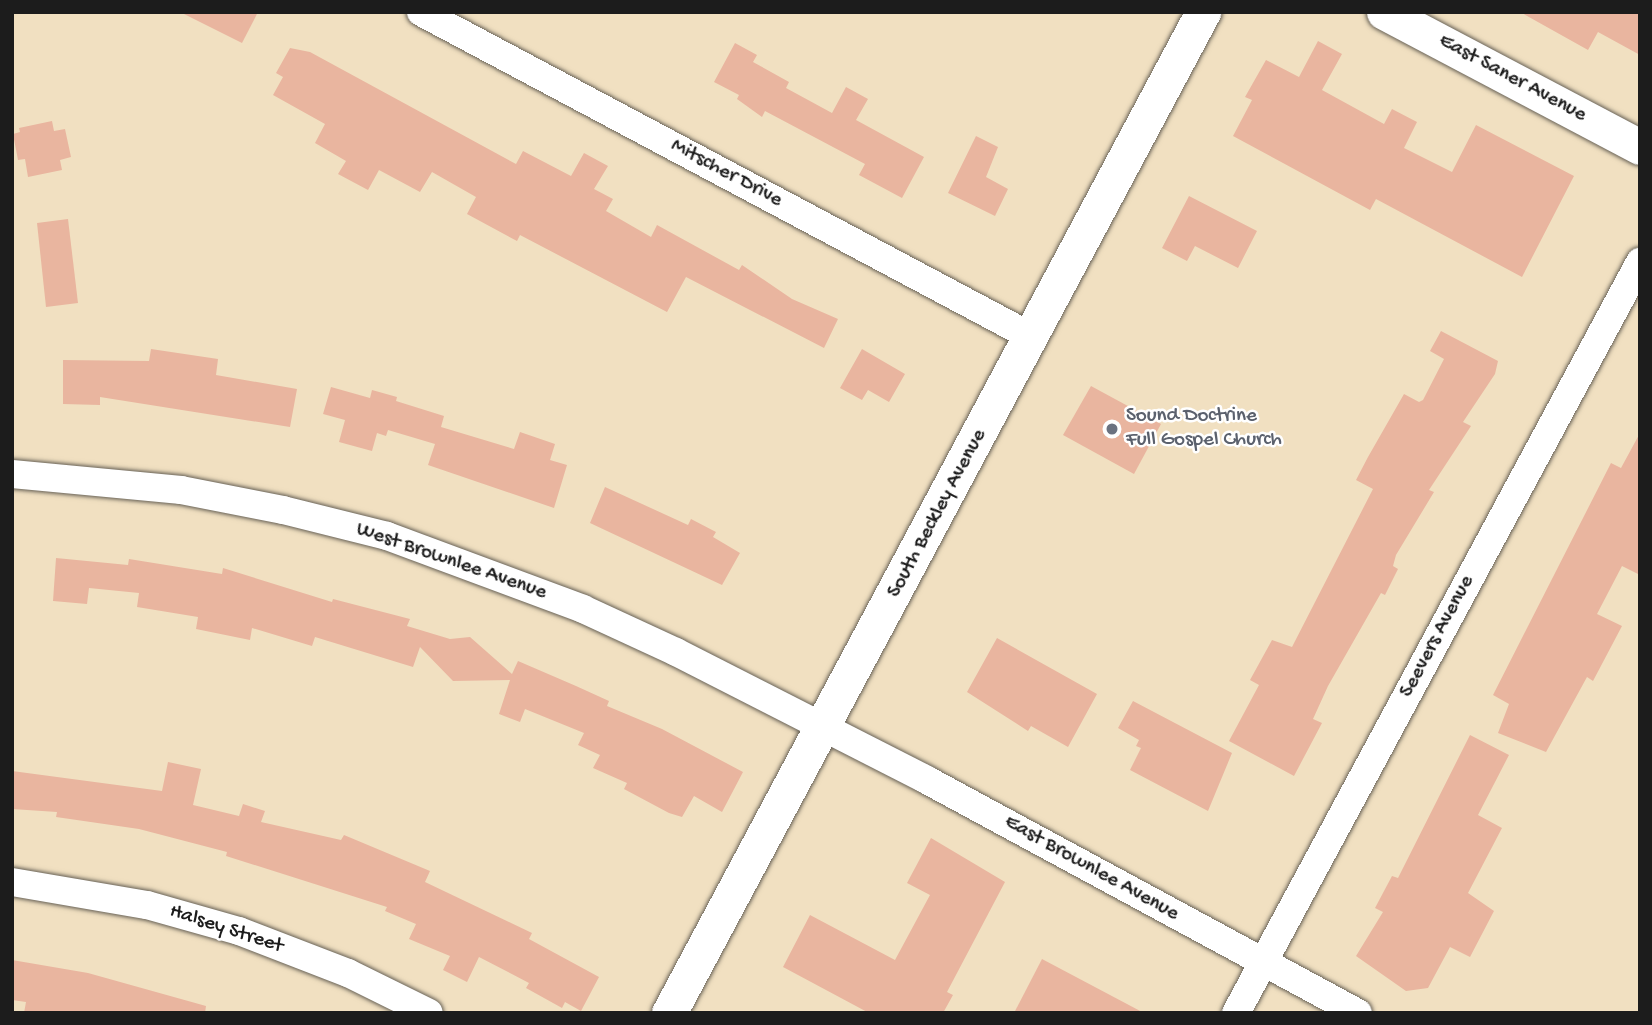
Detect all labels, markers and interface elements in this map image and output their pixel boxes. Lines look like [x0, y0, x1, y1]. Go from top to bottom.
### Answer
street label: East Saner Avenue [1434, 29, 1590, 129]
street label: Mitscher Drive [666, 134, 786, 214]
place label: Sound Doctrine Full Gospel Church [1126, 404, 1282, 454]
marker: Sound Doctrine Full Gospel Church [1104, 421, 1120, 437]
street label: South Beckley Avenue [883, 425, 993, 603]
street label: West Brownlee Avenue [352, 518, 550, 606]
street label: Seevers Avenue [1395, 572, 1481, 702]
street label: East Brownlee Avenue [999, 811, 1183, 927]
street label: Halsey Street [166, 900, 286, 960]

